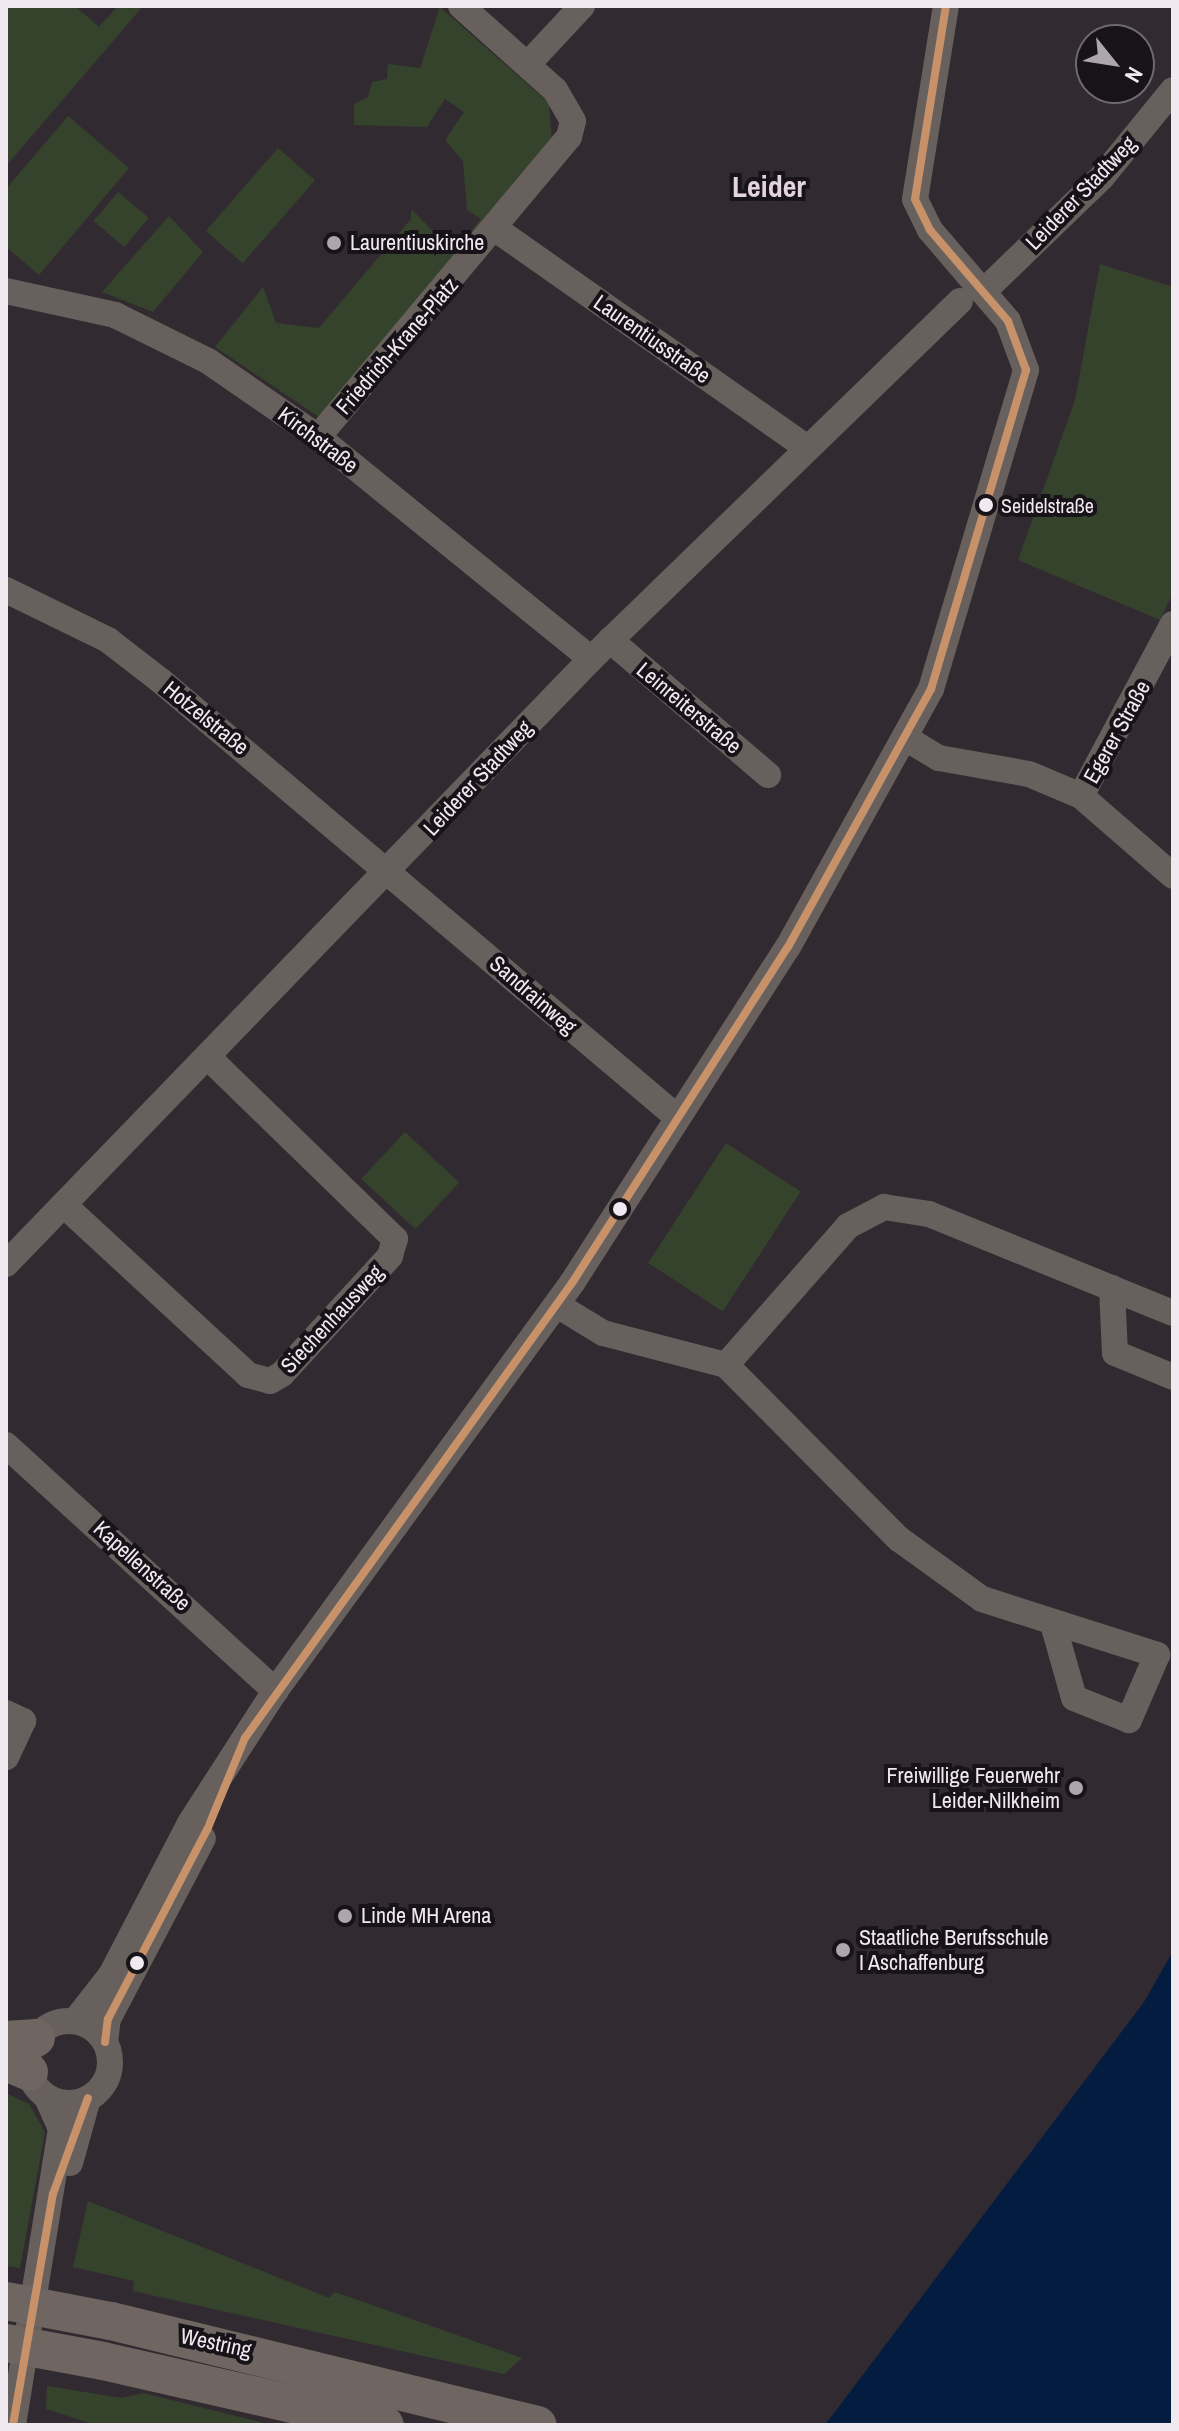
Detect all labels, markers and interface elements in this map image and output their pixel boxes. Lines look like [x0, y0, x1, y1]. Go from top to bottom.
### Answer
north arrow [1075, 24, 1155, 104]
text: N [1118, 62, 1150, 88]
street label: Leiderer Stadtweg [1020, 131, 1142, 255]
district label: Leider [732, 168, 806, 204]
place label: Laurentiuskirche [350, 230, 484, 256]
marker: Laurentiuskirche [325, 234, 343, 252]
street label: Friedrich-Krane-Platz [330, 272, 464, 420]
street label: Laurentiusstraße [589, 289, 715, 389]
street label: Kirchstraße [273, 401, 363, 479]
place label: Seidelstraße [1001, 493, 1094, 517]
marker: Seidelstraße [978, 497, 994, 513]
street label: Leinreiterstraße [631, 657, 747, 759]
street label: Hotzelstraße [158, 676, 254, 760]
street label: Egerer Straße [1078, 676, 1156, 788]
street label: Leiderer Stadtweg [418, 715, 538, 841]
street label: Sandrainweg [484, 950, 582, 1040]
unlabelled marker [612, 1201, 628, 1217]
street label: Siechenhausweg [275, 1259, 389, 1379]
street label: Kapellenstraße [88, 1516, 196, 1616]
place label: Freiwillige Feuerwehr Leider-Nilkheim [886, 1762, 1060, 1814]
marker: Freiwillige Feuerwehr Leider-Nilkheim [1067, 1779, 1085, 1797]
place label: Linde MH Arena [361, 1903, 492, 1929]
marker: Linde MH Arena [336, 1907, 354, 1925]
place label: Staatliche Berufsschule I Aschaffenburg [859, 1924, 1049, 1976]
marker: Staatliche Berufsschule I Aschaffenburg [834, 1941, 852, 1959]
unlabelled marker [129, 1955, 145, 1971]
street label: Westring [178, 2323, 254, 2363]

